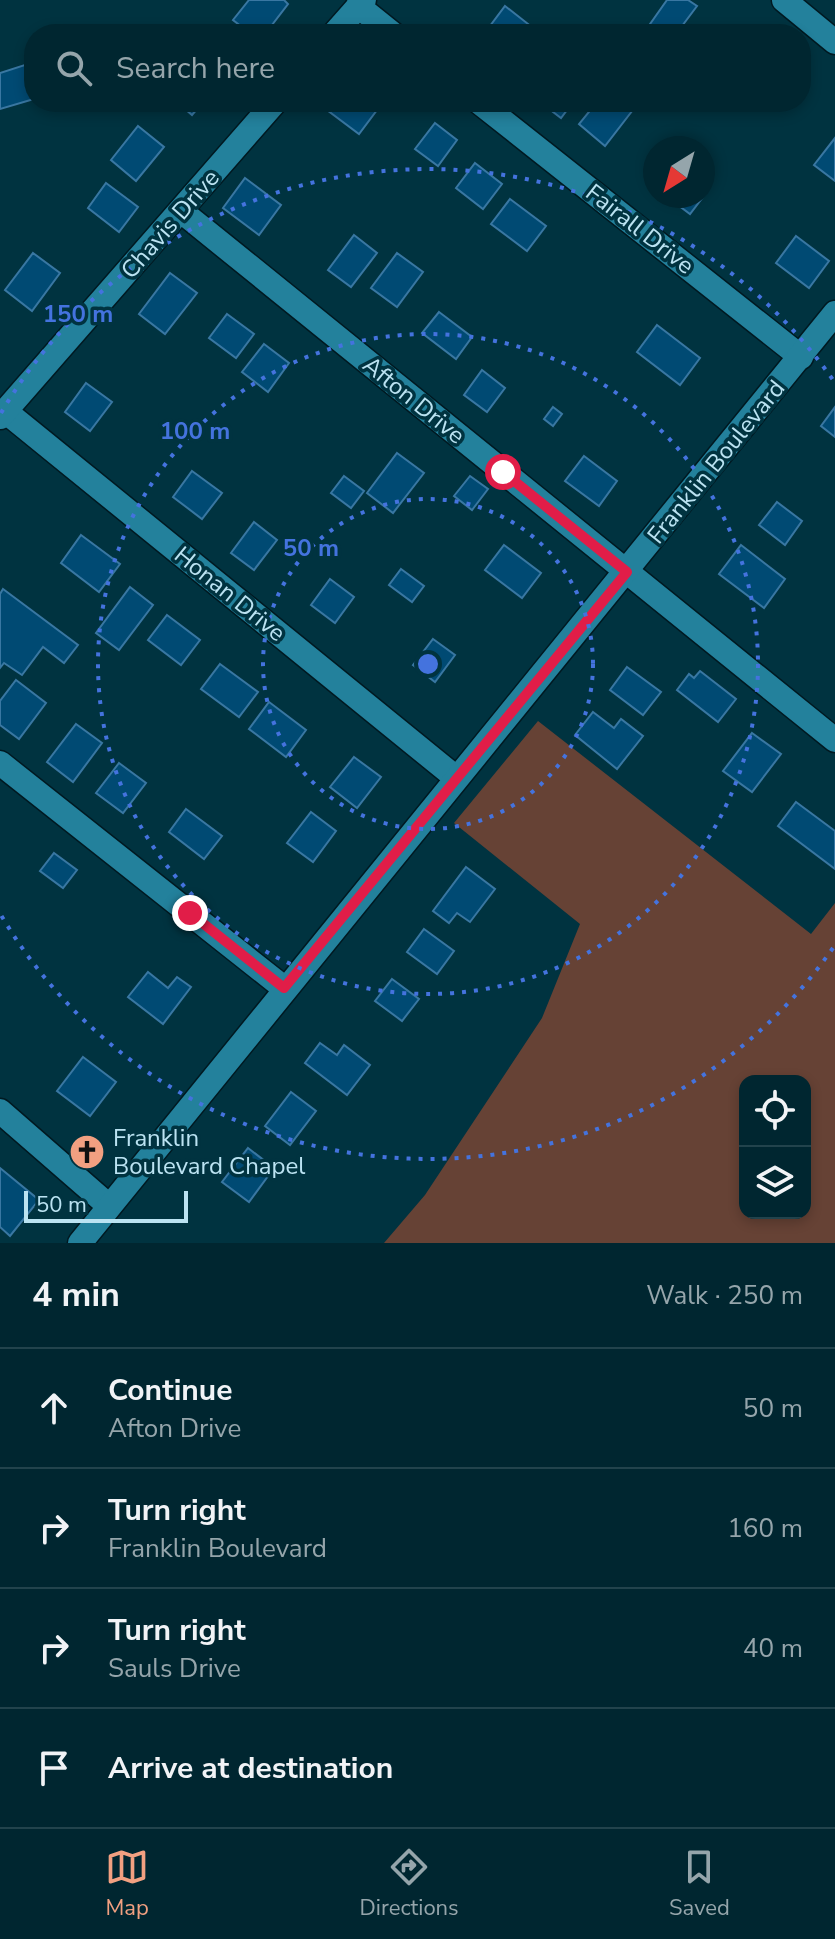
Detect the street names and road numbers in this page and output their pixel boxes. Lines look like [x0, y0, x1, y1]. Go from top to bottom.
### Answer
street label: Chavis Drive [114, 163, 226, 285]
street label: Fairall Drive [579, 177, 701, 281]
street label: Afton Drive [356, 349, 472, 451]
street label: Franklin Boulevard [640, 373, 792, 551]
street label: Honan Drive [168, 539, 292, 649]

